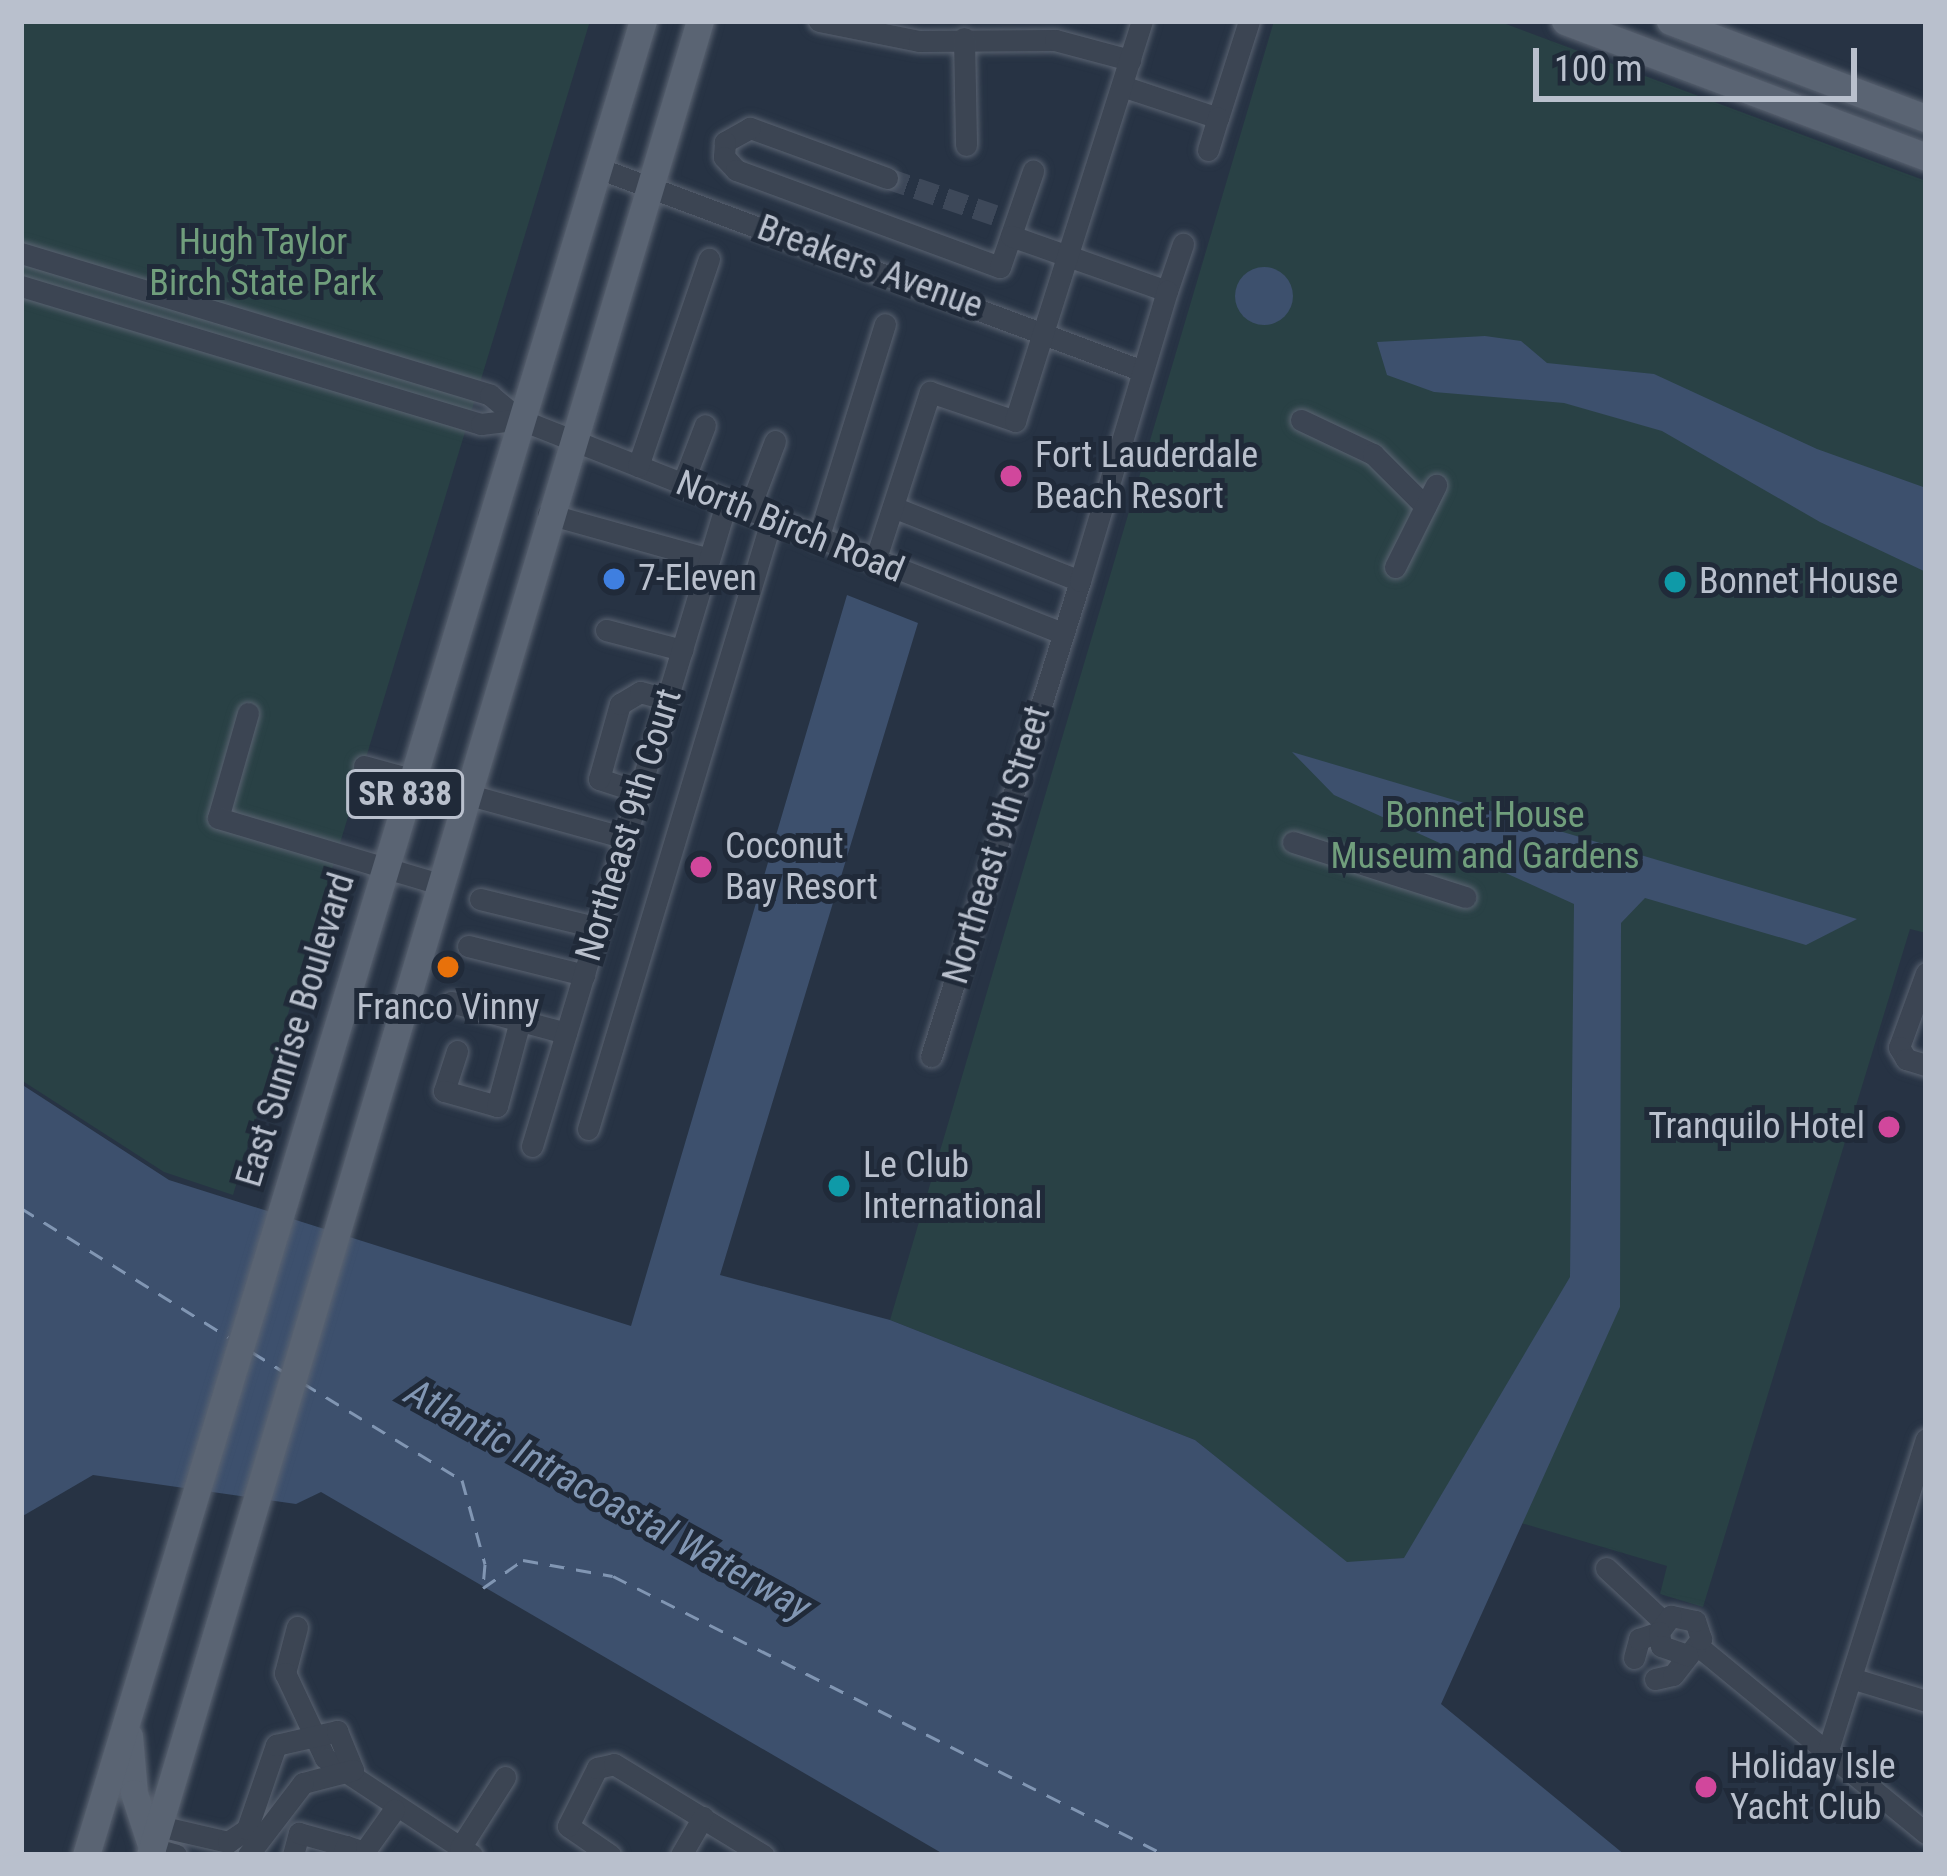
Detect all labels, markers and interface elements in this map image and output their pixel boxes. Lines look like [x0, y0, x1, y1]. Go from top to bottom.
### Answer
scale bar [1539, 24, 1863, 98]
text: 100 m [1554, 48, 1643, 90]
street label: Breakers Avenue [752, 206, 988, 328]
park label: Hugh Taylor Birch State Park [149, 220, 377, 305]
place label: Fort Lauderdale Beach Resort [1035, 433, 1258, 518]
street label: North Birch Road [670, 462, 910, 592]
marker: Fort Lauderdale Beach Resort [998, 463, 1024, 489]
place label: 7-Eleven [638, 557, 757, 601]
place label: Bonnet House [1699, 560, 1898, 604]
marker: 7-Eleven [601, 566, 627, 592]
marker: Bonnet House [1662, 569, 1688, 595]
street label: Northeast 9th Court [567, 684, 691, 966]
street label: Northeast 9th Street [934, 701, 1060, 989]
road number: SR 838 [345, 767, 465, 821]
park label: Bonnet House Museum and Gardens [1330, 793, 1640, 878]
place label: Coconut Bay Resort [725, 824, 878, 909]
marker: Coconut Bay Resort [688, 854, 714, 880]
street label: East Sunrise Boulevard [228, 868, 364, 1192]
marker: Franco Vinny [435, 954, 461, 980]
place label: Franco Vinny [356, 986, 540, 1030]
place label: Tranquilo Hotel [1648, 1105, 1865, 1149]
marker: Tranquilo Hotel [1876, 1114, 1902, 1140]
place label: Le Club International [863, 1143, 1043, 1228]
marker: Le Club International [826, 1173, 852, 1199]
water label: Atlantic Intracoastal Waterway [397, 1369, 819, 1631]
place label: Holiday Isle Yacht Club [1730, 1744, 1896, 1829]
marker: Holiday Isle Yacht Club [1693, 1774, 1719, 1800]

